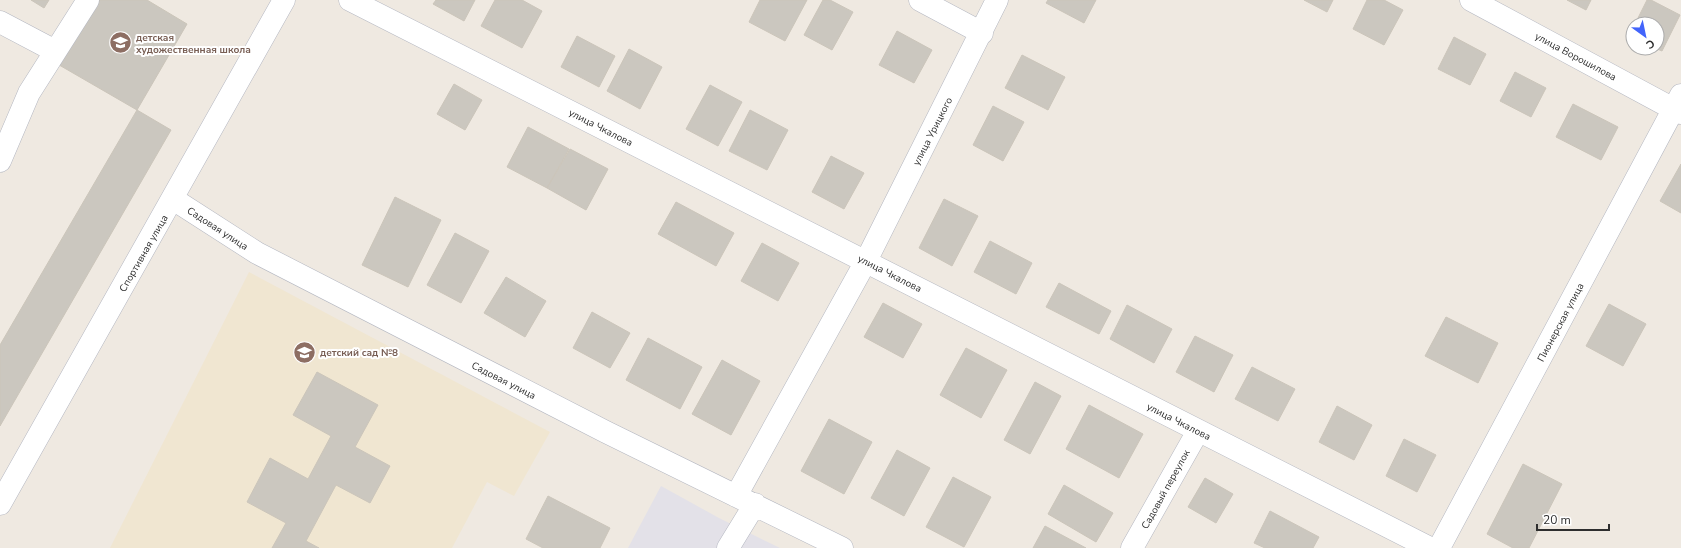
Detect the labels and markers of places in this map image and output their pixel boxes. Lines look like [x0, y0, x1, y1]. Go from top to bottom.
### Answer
school or university icon: детская художественная школа [108, 30, 134, 56]
place label: детская художественная школа [136, 31, 251, 57]
school or university icon: детский сад №8 [291, 339, 317, 365]
place label: детский сад №8 [320, 346, 398, 360]

